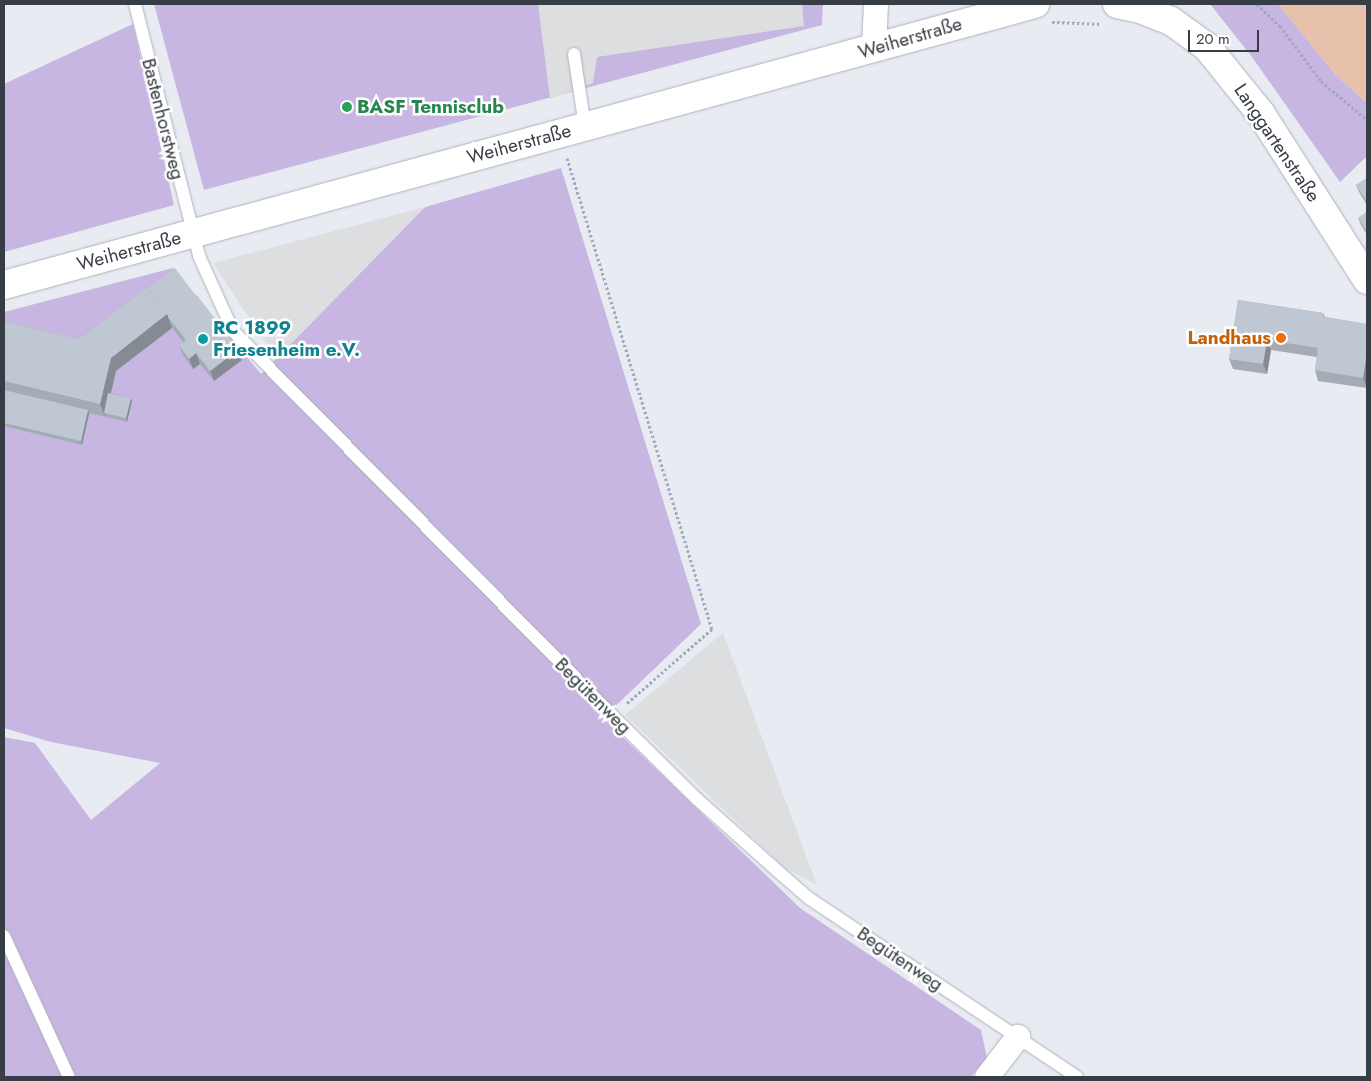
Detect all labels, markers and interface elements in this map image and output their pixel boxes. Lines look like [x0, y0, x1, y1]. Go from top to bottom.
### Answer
street label: Weiherstraße [856, 12, 964, 64]
scale bar [1191, 20, 1262, 52]
text: 20 m [1196, 28, 1230, 50]
street label: Bastenhorstweg [137, 56, 189, 182]
street label: Langgartenstraße [1229, 80, 1325, 206]
place label: BASF Tennisclub [357, 96, 504, 118]
marker: BASF Tennisclub [341, 101, 353, 113]
street label: Weiherstraße [465, 119, 573, 169]
street label: Weiherstraße [75, 226, 183, 276]
place label: RC 1899 Friesenheim e.V. [213, 317, 360, 361]
place label: Landhaus [1187, 327, 1271, 349]
marker: Landhaus [1275, 332, 1287, 344]
marker: RC 1899 Friesenheim e.V. [197, 333, 209, 345]
street label: Begütenweg [550, 653, 636, 739]
street label: Begütenweg [853, 922, 947, 996]

